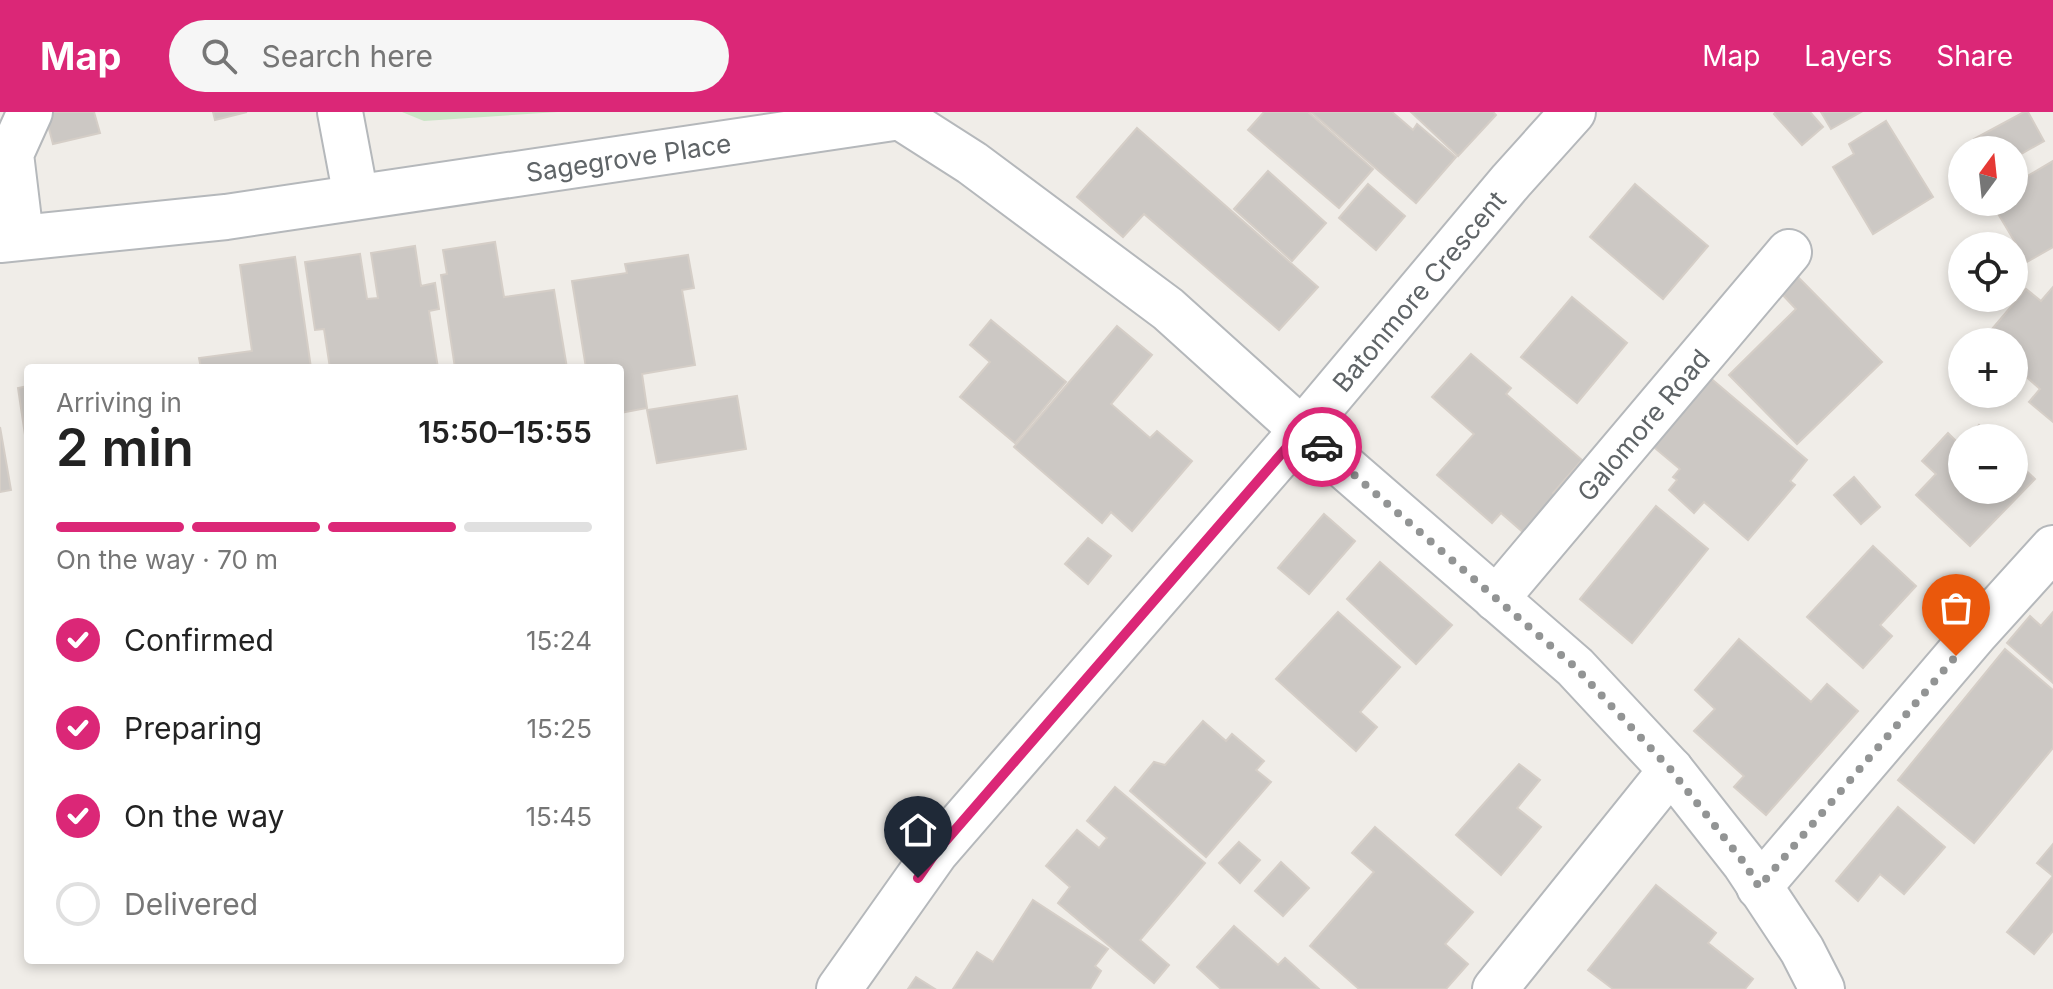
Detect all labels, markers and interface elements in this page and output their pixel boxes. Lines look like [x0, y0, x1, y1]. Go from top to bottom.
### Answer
search box [169, 20, 729, 92]
text: Map [40, 33, 121, 79]
icon: search [197, 34, 241, 78]
text: Search here [261, 38, 433, 74]
text: Map [1702, 39, 1760, 73]
text: Layers [1804, 39, 1892, 73]
text: Share [1936, 39, 2013, 73]
street label: Sagegrove Place [524, 127, 733, 188]
north arrow [1948, 136, 2028, 216]
map controls [1948, 136, 2028, 504]
street label: Batonmore Crescent [1326, 184, 1512, 398]
button: locate [1948, 232, 2028, 312]
button: + [1948, 328, 2028, 408]
street label: Galomore Road [1570, 343, 1716, 507]
text: Arriving in [56, 387, 182, 418]
courier [1282, 407, 1362, 487]
text: 15:50–15:55 [418, 414, 592, 450]
text: 2 min [56, 416, 194, 479]
button: − [1948, 424, 2028, 504]
icon: car [1300, 425, 1344, 469]
text: On the way · 70 m [56, 544, 278, 575]
pin [1922, 574, 1990, 656]
icon: bag [1934, 586, 1978, 630]
icon: check [56, 618, 100, 662]
text: Confirmed [124, 622, 274, 658]
text: 15:24 [526, 625, 592, 656]
icon: check [56, 706, 100, 750]
text: Preparing [124, 710, 262, 746]
text: 15:25 [526, 713, 592, 744]
icon: check [56, 794, 100, 838]
pin [884, 796, 952, 878]
text: On the way [124, 798, 284, 834]
text: 15:45 [526, 801, 592, 832]
icon: home [896, 808, 940, 852]
text: Delivered [124, 886, 258, 922]

